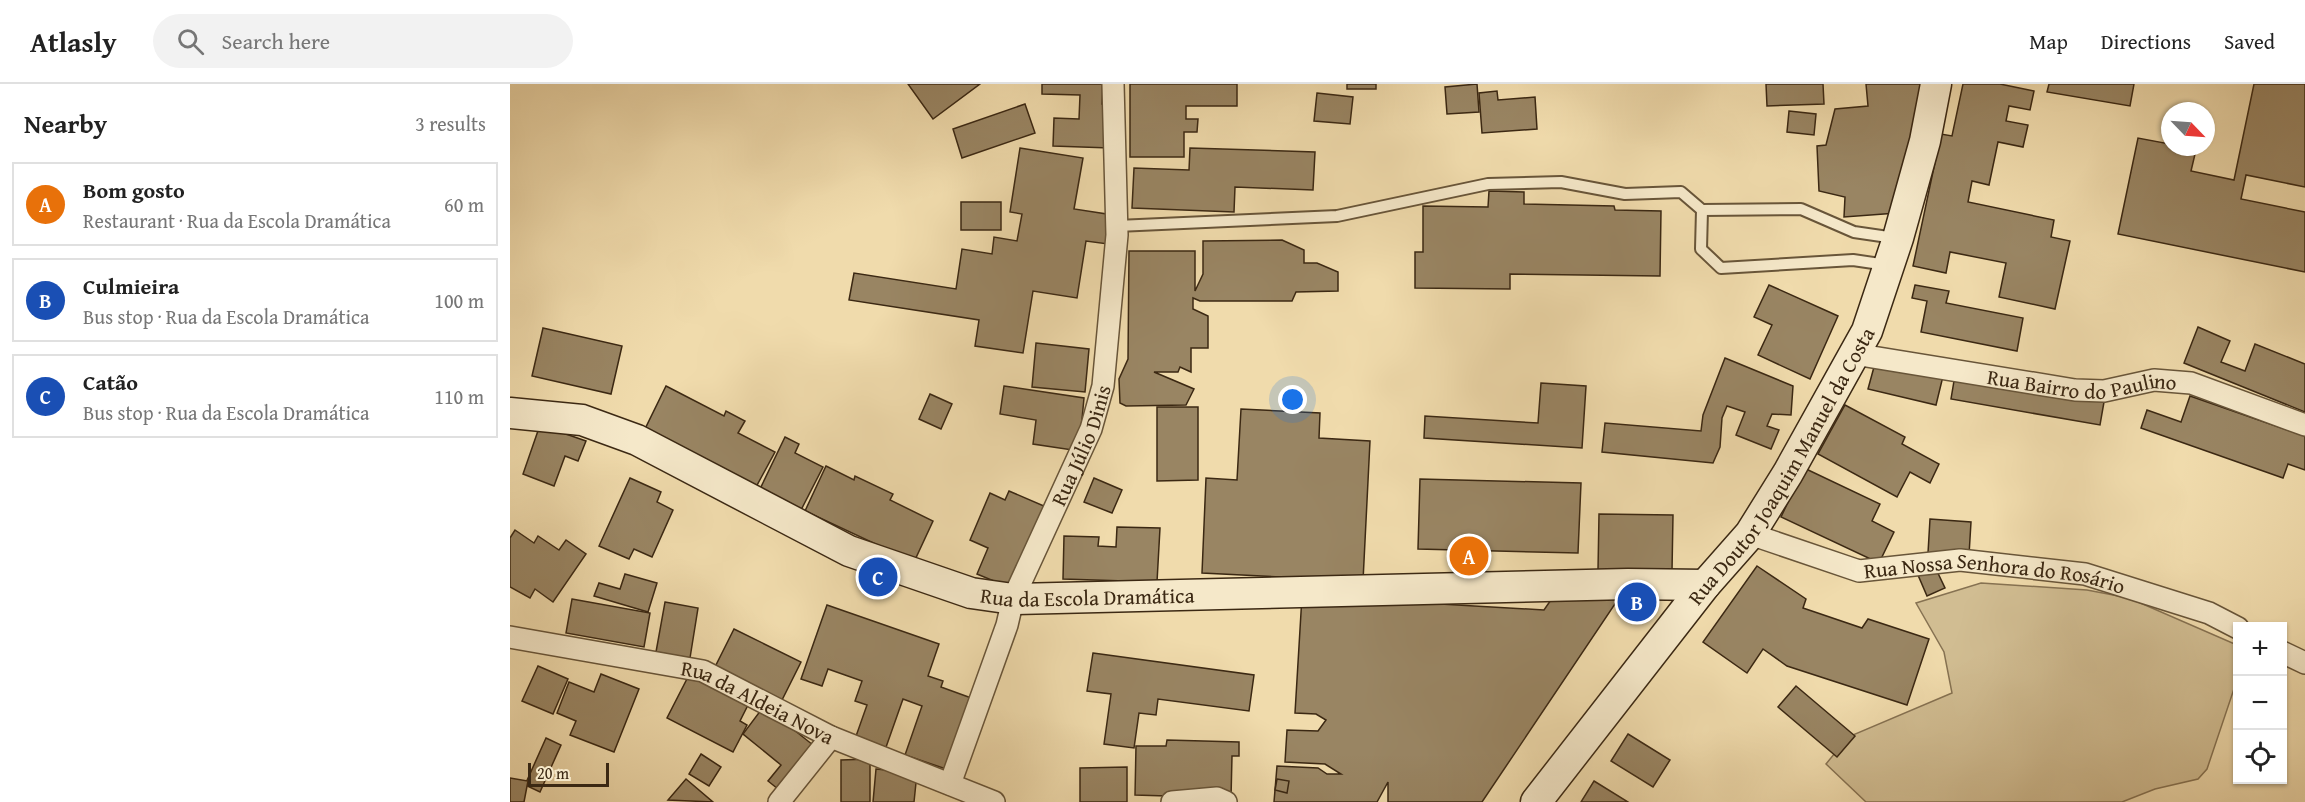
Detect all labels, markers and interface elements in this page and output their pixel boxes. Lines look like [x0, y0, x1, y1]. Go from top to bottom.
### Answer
search box [153, 14, 573, 68]
text: Atlasly [30, 21, 117, 62]
icon: search [174, 25, 207, 58]
text: Search here [222, 25, 330, 57]
text: Map [2029, 26, 2068, 57]
text: Directions [2101, 26, 2191, 57]
text: Saved [2224, 26, 2275, 57]
north arrow [2161, 102, 2215, 156]
text: Nearby [24, 104, 107, 143]
text: 3 results [415, 109, 486, 138]
text: Bom gosto [83, 174, 185, 206]
text: A [39, 190, 52, 219]
text: 60 m [444, 190, 484, 219]
text: Restaurant · Rua da Escola Dramática [83, 206, 391, 235]
text: Culmieira [83, 270, 179, 302]
text: B [39, 286, 52, 315]
text: 100 m [434, 286, 484, 315]
text: Bus stop · Rua da Escola Dramática [83, 302, 369, 331]
street label: Rua Doutor Joaquim Manuel da Costa [1680, 321, 1882, 611]
street label: Rua Bairro do Paulino [1985, 360, 2178, 407]
text: Catão [83, 366, 138, 398]
street label: Rua Júlio Dinis [1042, 381, 1118, 511]
text: C [40, 382, 51, 411]
text: 110 m [434, 382, 484, 411]
your location [1278, 385, 1307, 414]
text: Bus stop · Rua da Escola Dramática [83, 398, 369, 427]
pin: A [1450, 534, 1488, 578]
street label: Rua Nossa Senhora do Rosário [1862, 544, 2129, 601]
pin: C [858, 554, 898, 600]
street label: Rua da Escola Dramática [978, 579, 1195, 614]
pin: B [1618, 580, 1656, 624]
map controls [2233, 622, 2287, 784]
button: + [2233, 622, 2287, 676]
street label: Rua da Aldeia Nova [679, 652, 840, 752]
button: − [2233, 676, 2287, 730]
button: locate [2233, 730, 2287, 784]
scale bar [528, 760, 609, 788]
text: 20 m [537, 761, 569, 785]

